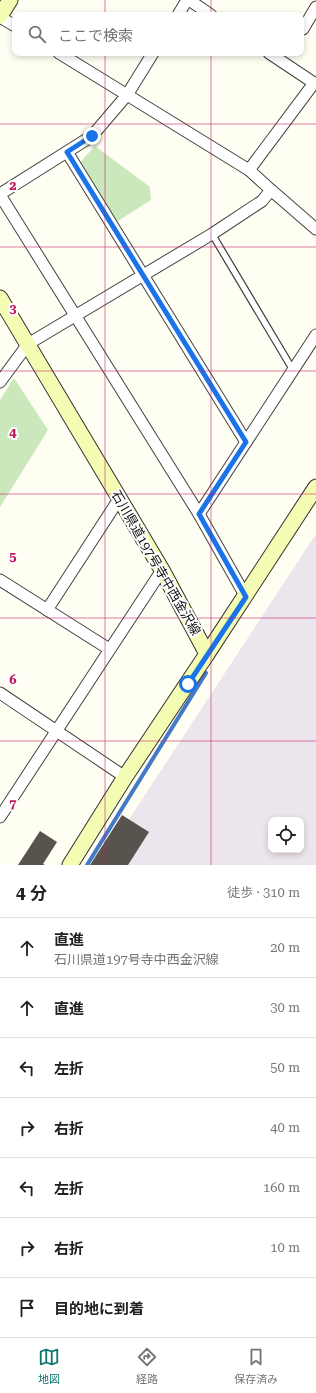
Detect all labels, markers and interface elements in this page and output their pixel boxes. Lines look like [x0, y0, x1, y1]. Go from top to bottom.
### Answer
search box [12, 12, 304, 56]
icon: search [26, 23, 48, 45]
text: ここで検索 [58, 27, 133, 45]
route end [83, 127, 101, 145]
text: 2 [9, 178, 17, 193]
text: 3 [9, 301, 17, 316]
text: 4 [9, 425, 17, 440]
street label: 石川県道197号寺中西金沢線 [108, 488, 204, 638]
text: 5 [9, 549, 17, 564]
text: 6 [9, 672, 17, 687]
route start [179, 675, 197, 693]
text: 7 [9, 796, 17, 811]
map controls [268, 817, 304, 853]
button: locate [268, 817, 304, 853]
text: 4 分 [16, 883, 47, 903]
text: 徒歩 · 310 m [227, 885, 300, 900]
text: 直進 [54, 931, 84, 949]
icon: ahead [16, 937, 38, 959]
text: 20 m [270, 940, 300, 955]
text: 石川県道197号寺中西金沢線 [54, 952, 219, 967]
icon: ahead [16, 997, 38, 1019]
text: 直進 [54, 1000, 84, 1018]
text: 30 m [270, 1000, 300, 1015]
icon: left [16, 1057, 38, 1079]
text: 左折 [54, 1060, 84, 1078]
text: 50 m [270, 1060, 300, 1075]
icon: right [16, 1117, 38, 1139]
text: 右折 [54, 1120, 84, 1138]
text: 40 m [270, 1120, 300, 1135]
icon: left [16, 1177, 38, 1199]
text: 左折 [54, 1180, 84, 1198]
text: 160 m [263, 1180, 300, 1195]
icon: right [16, 1237, 38, 1259]
text: 右折 [54, 1240, 84, 1258]
text: 10 m [270, 1240, 300, 1255]
icon: arrive [16, 1297, 38, 1319]
text: 目的地に到着 [54, 1300, 144, 1318]
tab: 地図 [38, 1346, 60, 1386]
tab: 経路 [136, 1346, 158, 1386]
tab: 保存済み [234, 1346, 278, 1386]

